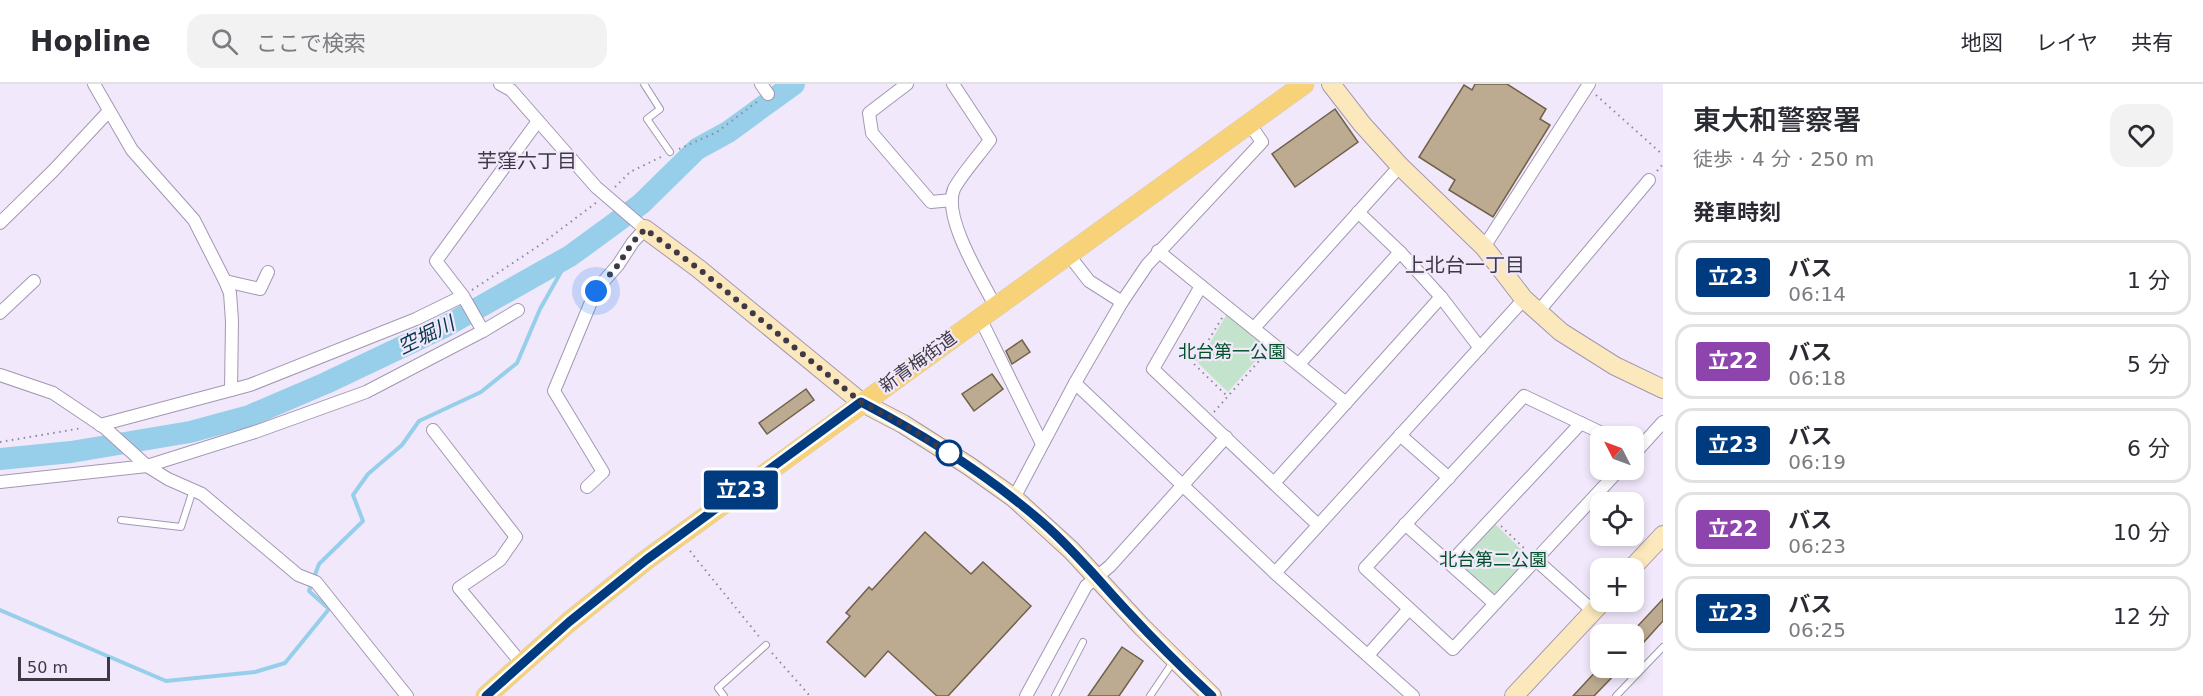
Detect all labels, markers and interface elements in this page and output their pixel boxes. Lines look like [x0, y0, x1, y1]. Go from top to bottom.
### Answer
search box [187, 14, 607, 68]
text: Hopline [30, 25, 151, 58]
icon: search [208, 25, 241, 58]
text: ここで検索 [256, 31, 366, 56]
text: 地図 [1961, 31, 2003, 55]
text: レイヤ [2036, 31, 2098, 55]
text: 共有 [2131, 31, 2173, 55]
text: 東大和警察署 [1693, 104, 1861, 137]
button: heart [2110, 104, 2173, 167]
text: 徒歩 · 4 分 · 250 m [1693, 147, 1874, 171]
district label: 芋窪六丁目 [477, 149, 577, 173]
text: 発車時刻 [1693, 200, 1781, 225]
district label: 上北台一丁目 [1405, 253, 1525, 277]
text: バス [1788, 256, 1832, 281]
text: 立23 [1708, 265, 1758, 289]
text: 1 分 [2127, 268, 2170, 293]
your location [581, 276, 611, 306]
text: 06:14 [1788, 282, 1846, 306]
water label: 空堀川 [394, 310, 460, 359]
street label: 新青梅街道 [875, 327, 960, 397]
text: バス [1788, 340, 1832, 365]
park label: 北台第一公園 [1178, 341, 1286, 362]
text: 立22 [1708, 349, 1758, 373]
text: 5 分 [2127, 352, 2170, 377]
text: 06:18 [1788, 366, 1846, 390]
text: バス [1788, 424, 1832, 449]
north arrow [1590, 426, 1644, 480]
map controls [1590, 426, 1644, 678]
text: 立23 [1708, 433, 1758, 457]
text: 6 分 [2127, 436, 2170, 461]
unlabelled marker [936, 440, 962, 466]
text: 06:19 [1788, 450, 1846, 474]
line badge: 立23 [706, 470, 776, 510]
text: 立23 [716, 478, 766, 502]
button: locate [1590, 492, 1644, 546]
text: バス [1788, 508, 1832, 533]
text: 立22 [1708, 517, 1758, 541]
text: 10 分 [2113, 520, 2170, 545]
text: 06:23 [1788, 534, 1846, 558]
park label: 北台第二公園 [1439, 549, 1547, 570]
button: + [1590, 558, 1644, 612]
text: バス [1788, 592, 1832, 617]
text: 立23 [1708, 601, 1758, 625]
text: 12 分 [2113, 604, 2170, 629]
text: 06:25 [1788, 618, 1846, 642]
button: − [1590, 624, 1644, 678]
scale bar [18, 654, 110, 682]
text: 50 m [27, 658, 68, 677]

